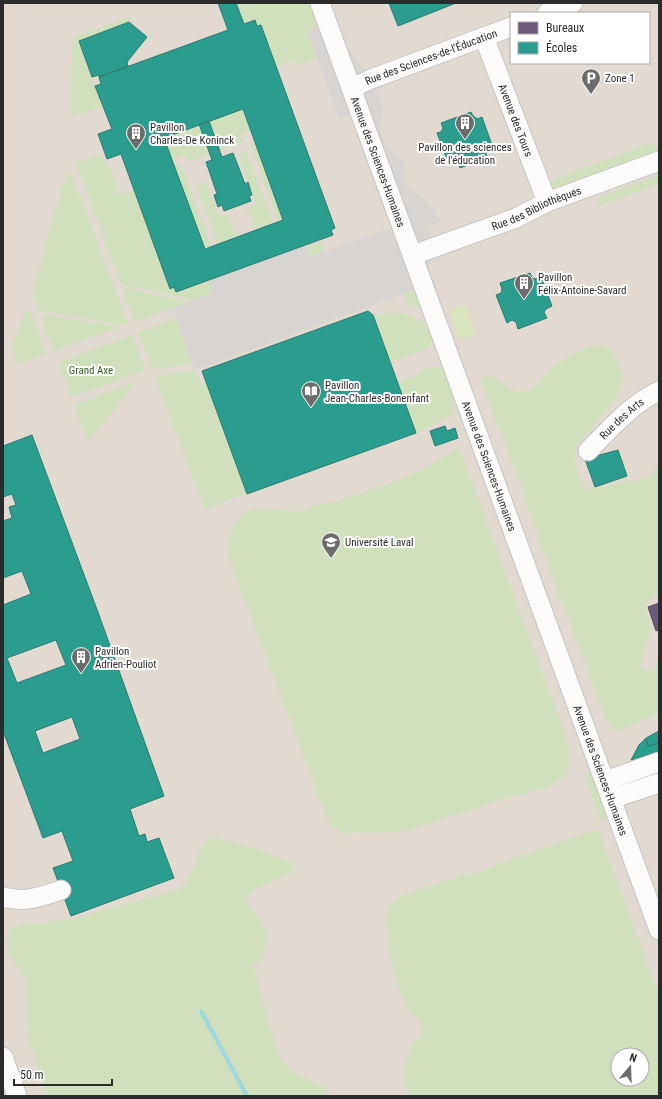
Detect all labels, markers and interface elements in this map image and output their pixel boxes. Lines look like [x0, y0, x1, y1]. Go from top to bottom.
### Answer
legend [510, 12, 650, 64]
text: Bureaux [546, 21, 584, 35]
street label: Rue des Sciences-de-l'Éducation [363, 26, 499, 87]
text: Écoles [546, 40, 577, 55]
parking icon: Zone 1 [580, 67, 602, 95]
place label: Zone 1 [605, 72, 635, 85]
street label: Avenue des Tours [496, 82, 535, 158]
street label: Avenue des Sciences-Humaines [348, 95, 408, 229]
building icon: Pavillon des sciences de l'éducation [454, 112, 476, 140]
place label: Pavillon Charles-De Koninck [150, 121, 234, 147]
building icon: Pavillon Charles-De Koninck [125, 122, 147, 150]
place label: Pavillon des sciences de l'éducation [418, 141, 512, 167]
street label: Rue des Bibliothèques [490, 184, 583, 233]
place label: Pavillon Félix-Antoine-Savard [538, 271, 627, 297]
building icon: Pavillon Félix-Antoine-Savard [513, 272, 535, 300]
park label: Grand Axe [69, 364, 113, 377]
place label: Pavillon Jean-Charles-Bonenfant [325, 379, 429, 405]
library icon: Pavillon Jean-Charles-Bonenfant [300, 380, 322, 408]
street label: Rue des Arts [597, 395, 646, 442]
street label: Avenue des Sciences-Humaines [460, 399, 519, 533]
school or university icon: Université Laval [320, 531, 342, 559]
place label: Université Laval [345, 536, 414, 549]
place label: Pavillon Adrien-Pouliot [95, 645, 157, 671]
building icon: Pavillon Adrien-Pouliot [70, 646, 92, 674]
street label: Avenue des Sciences-Humaines [571, 703, 630, 837]
north arrow [610, 1047, 650, 1087]
text: N [628, 1051, 639, 1065]
scale bar [14, 1061, 112, 1087]
text: 50 m [20, 1068, 44, 1082]

